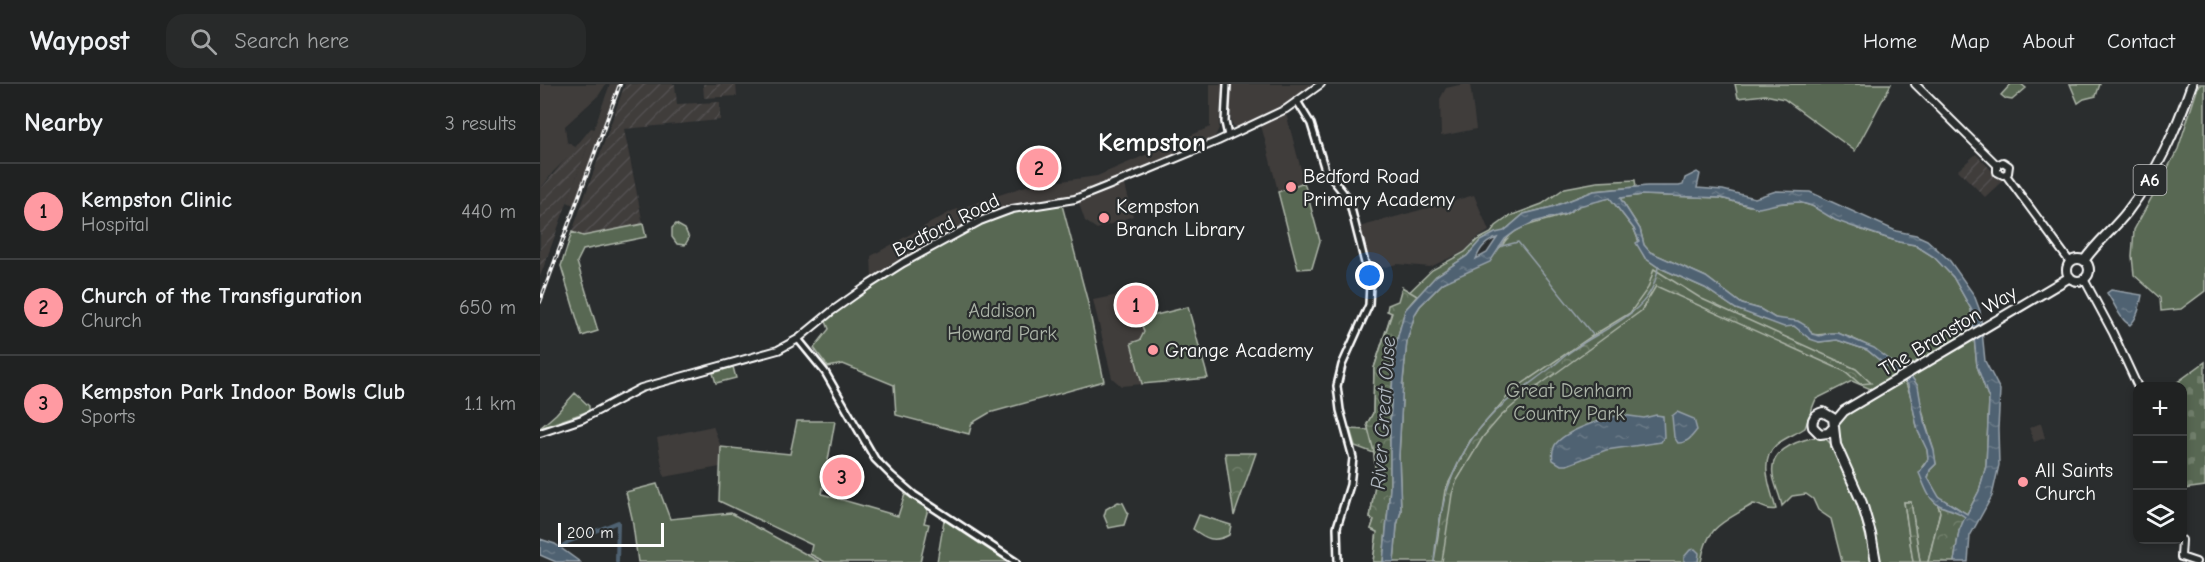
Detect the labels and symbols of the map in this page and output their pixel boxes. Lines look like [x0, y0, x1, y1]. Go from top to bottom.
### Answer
district label: Kempston [1098, 128, 1206, 158]
pin: 2 [1020, 146, 1058, 190]
place label: Bedford Road Primary Academy [1303, 165, 1455, 211]
road number: A6 [2134, 165, 2166, 195]
marker: Bedford Road Primary Academy [1284, 180, 1298, 194]
street label: Bedford Road [889, 188, 1003, 262]
place label: Kempston Branch Library [1116, 195, 1244, 241]
marker: Kempston Branch Library [1097, 211, 1111, 225]
your location [1355, 261, 1384, 290]
street label: The Branston Way [1875, 281, 2021, 381]
pin: 1 [1116, 282, 1156, 328]
park label: Addison Howard Park [947, 299, 1057, 345]
water label: River Great Ouse [1366, 335, 1400, 490]
place label: Grange Academy [1165, 339, 1313, 362]
marker: Grange Academy [1146, 343, 1160, 357]
park label: Great Denham Country Park [1506, 379, 1632, 425]
pin: 3 [822, 454, 862, 500]
place label: All Saints Church [2035, 459, 2113, 505]
marker: All Saints Church [2016, 475, 2030, 489]
scale bar [558, 520, 664, 548]

